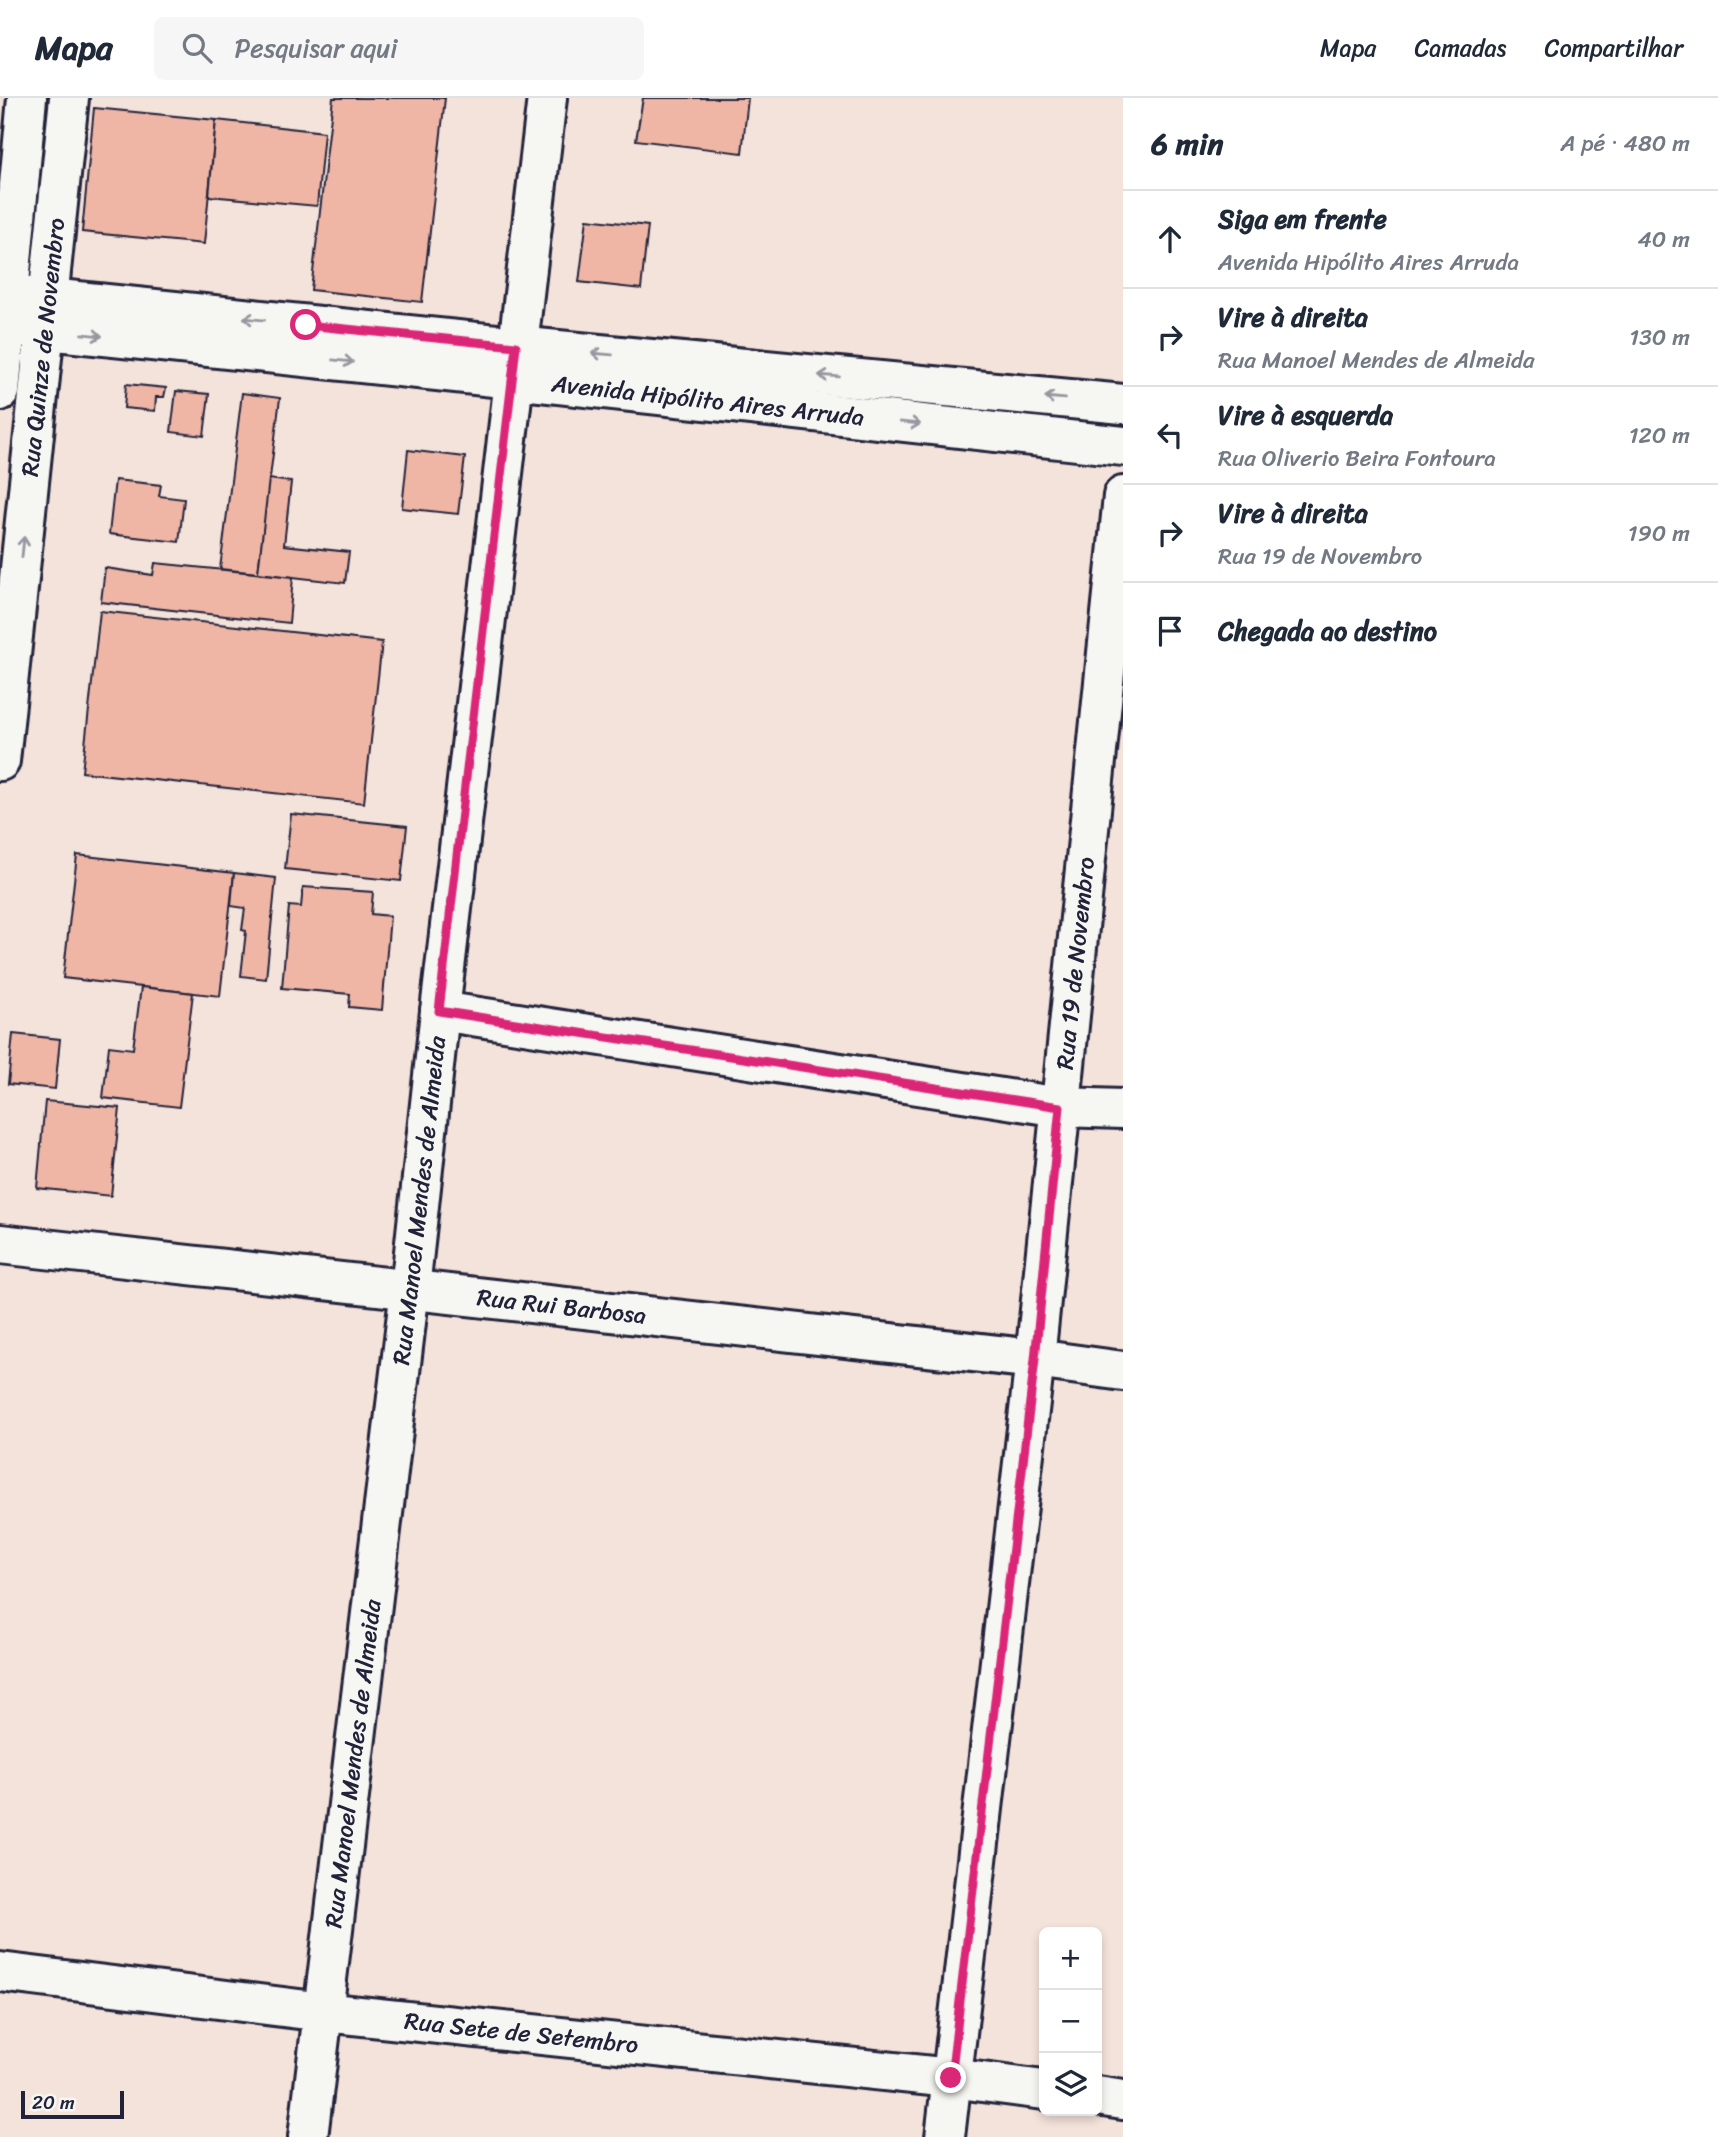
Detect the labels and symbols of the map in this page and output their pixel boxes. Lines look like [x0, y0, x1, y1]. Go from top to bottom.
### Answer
street label: Rua Quinze de Novembro [9, 216, 77, 479]
route start [290, 309, 321, 340]
one-way arrow [243, 313, 266, 326]
one-way arrow [80, 328, 103, 341]
one-way arrow [591, 348, 614, 361]
one-way arrow [331, 355, 354, 368]
street label: Avenida Hipólito Aires Arruda [548, 362, 867, 438]
one-way arrow [818, 369, 840, 382]
one-way arrow [1044, 391, 1067, 404]
one-way arrow [898, 416, 921, 429]
one-way arrow [16, 536, 29, 559]
street label: Rua 19 de Novembro [1044, 855, 1107, 1071]
street label: Rua Manoel Mendes de Almeida [380, 1033, 458, 1367]
street label: Rua Rui Barbosa [475, 1276, 648, 1337]
street label: Rua Manoel Mendes de Almeida [312, 1596, 394, 1930]
street label: Rua Sete de Setembro [403, 2000, 640, 2066]
route end [935, 2062, 966, 2093]
scale bar [21, 2088, 124, 2120]

